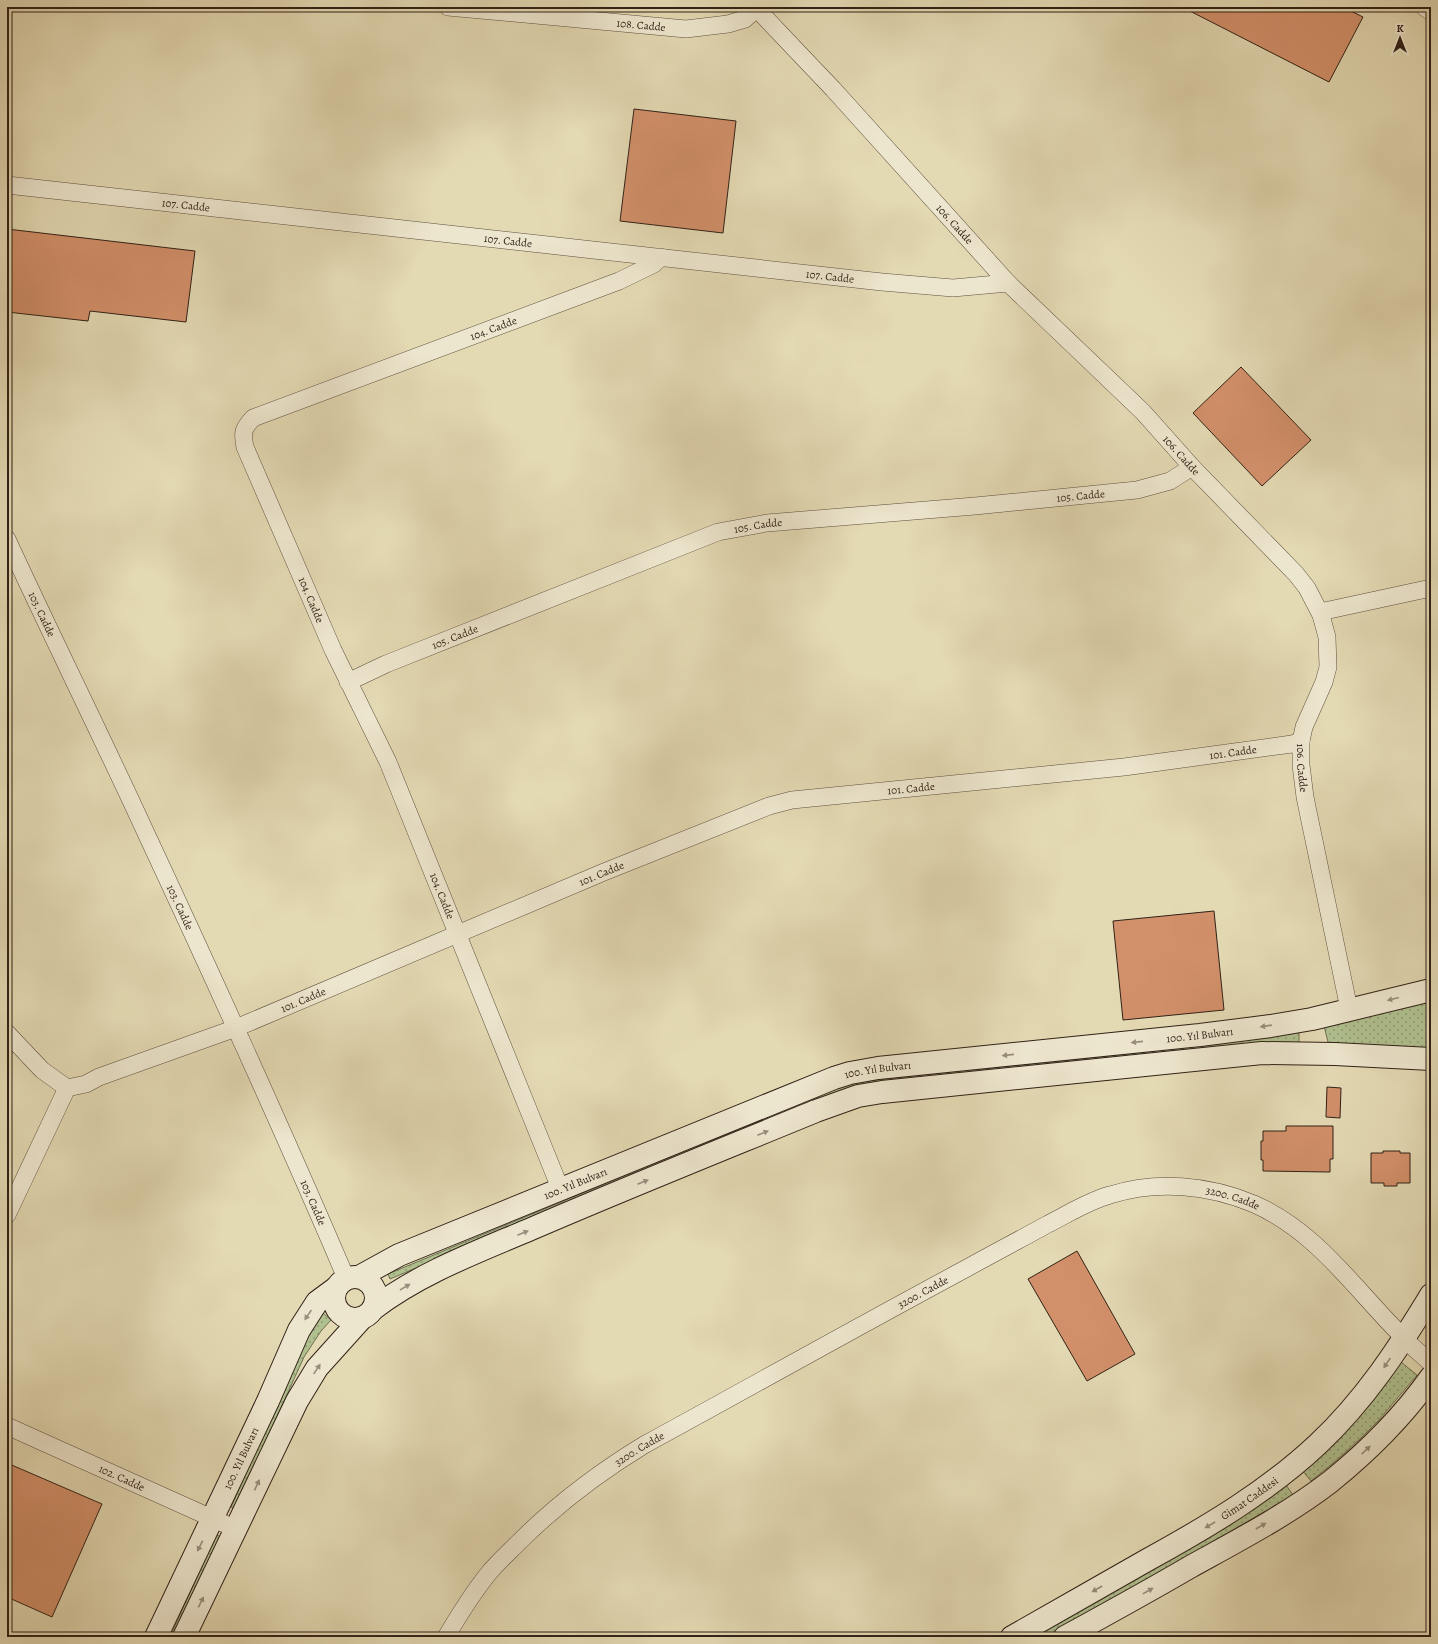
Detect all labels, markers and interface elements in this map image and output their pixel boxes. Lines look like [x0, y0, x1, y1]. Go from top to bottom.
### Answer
street label: 108. Cadde [616, 15, 666, 35]
north arrow [1380, 18, 1420, 58]
text: K [1396, 21, 1404, 36]
street label: 107. Cadde [161, 195, 211, 215]
street label: 106. Cadde [933, 201, 977, 247]
street label: 107. Cadde [483, 230, 533, 251]
street label: 107. Cadde [805, 266, 855, 286]
street label: 104. Cadde [468, 312, 519, 344]
street label: 106. Cadde [1160, 432, 1203, 478]
street label: 105. Cadde [1056, 486, 1106, 505]
street label: 105. Cadde [733, 514, 783, 536]
street label: 104. Cadde [295, 575, 327, 625]
street label: 103. Cadde [25, 589, 59, 639]
street label: 105. Cadde [429, 621, 480, 653]
street label: 101. Cadde [1208, 741, 1258, 763]
street label: 106. Cadde [1293, 743, 1312, 793]
street label: 101. Cadde [887, 778, 936, 798]
street label: 101. Cadde [577, 857, 626, 889]
street label: 104. Cadde [426, 871, 458, 921]
street label: 103. Cadde [163, 882, 197, 932]
street label: 101. Cadde [278, 983, 328, 1016]
one-way arrow [1387, 996, 1399, 1002]
street label: 100. Yıl Bulvarı [1166, 1023, 1234, 1046]
one-way arrow [1260, 1023, 1272, 1029]
one-way arrow [1131, 1038, 1143, 1045]
one-way arrow [1002, 1052, 1014, 1058]
street label: 100. Yıl Bulvarı [842, 1057, 912, 1082]
one-way arrow [757, 1129, 769, 1135]
street label: 100. Yıl Bulvarı [541, 1164, 609, 1203]
street label: 103. Cadde [297, 1177, 330, 1228]
one-way arrow [637, 1179, 649, 1185]
street label: 3200. Cadde [1205, 1182, 1262, 1213]
one-way arrow [517, 1230, 529, 1236]
street label: 3200. Cadde [895, 1272, 951, 1312]
one-way arrow [399, 1284, 411, 1291]
one-way arrow [304, 1309, 312, 1320]
one-way arrow [1383, 1358, 1391, 1368]
one-way arrow [313, 1364, 321, 1374]
street label: 100. Yıl Bulvarı [220, 1425, 262, 1492]
street label: 3200. Cadde [611, 1428, 667, 1469]
one-way arrow [1361, 1445, 1371, 1454]
street label: 102. Cadde [96, 1461, 147, 1495]
street label: Gimat Caddesi [1218, 1473, 1281, 1523]
one-way arrow [254, 1479, 260, 1490]
one-way arrow [1204, 1521, 1215, 1528]
one-way arrow [1255, 1523, 1267, 1530]
one-way arrow [196, 1541, 203, 1552]
one-way arrow [1091, 1586, 1103, 1593]
one-way arrow [1143, 1587, 1154, 1594]
one-way arrow [198, 1596, 204, 1608]

